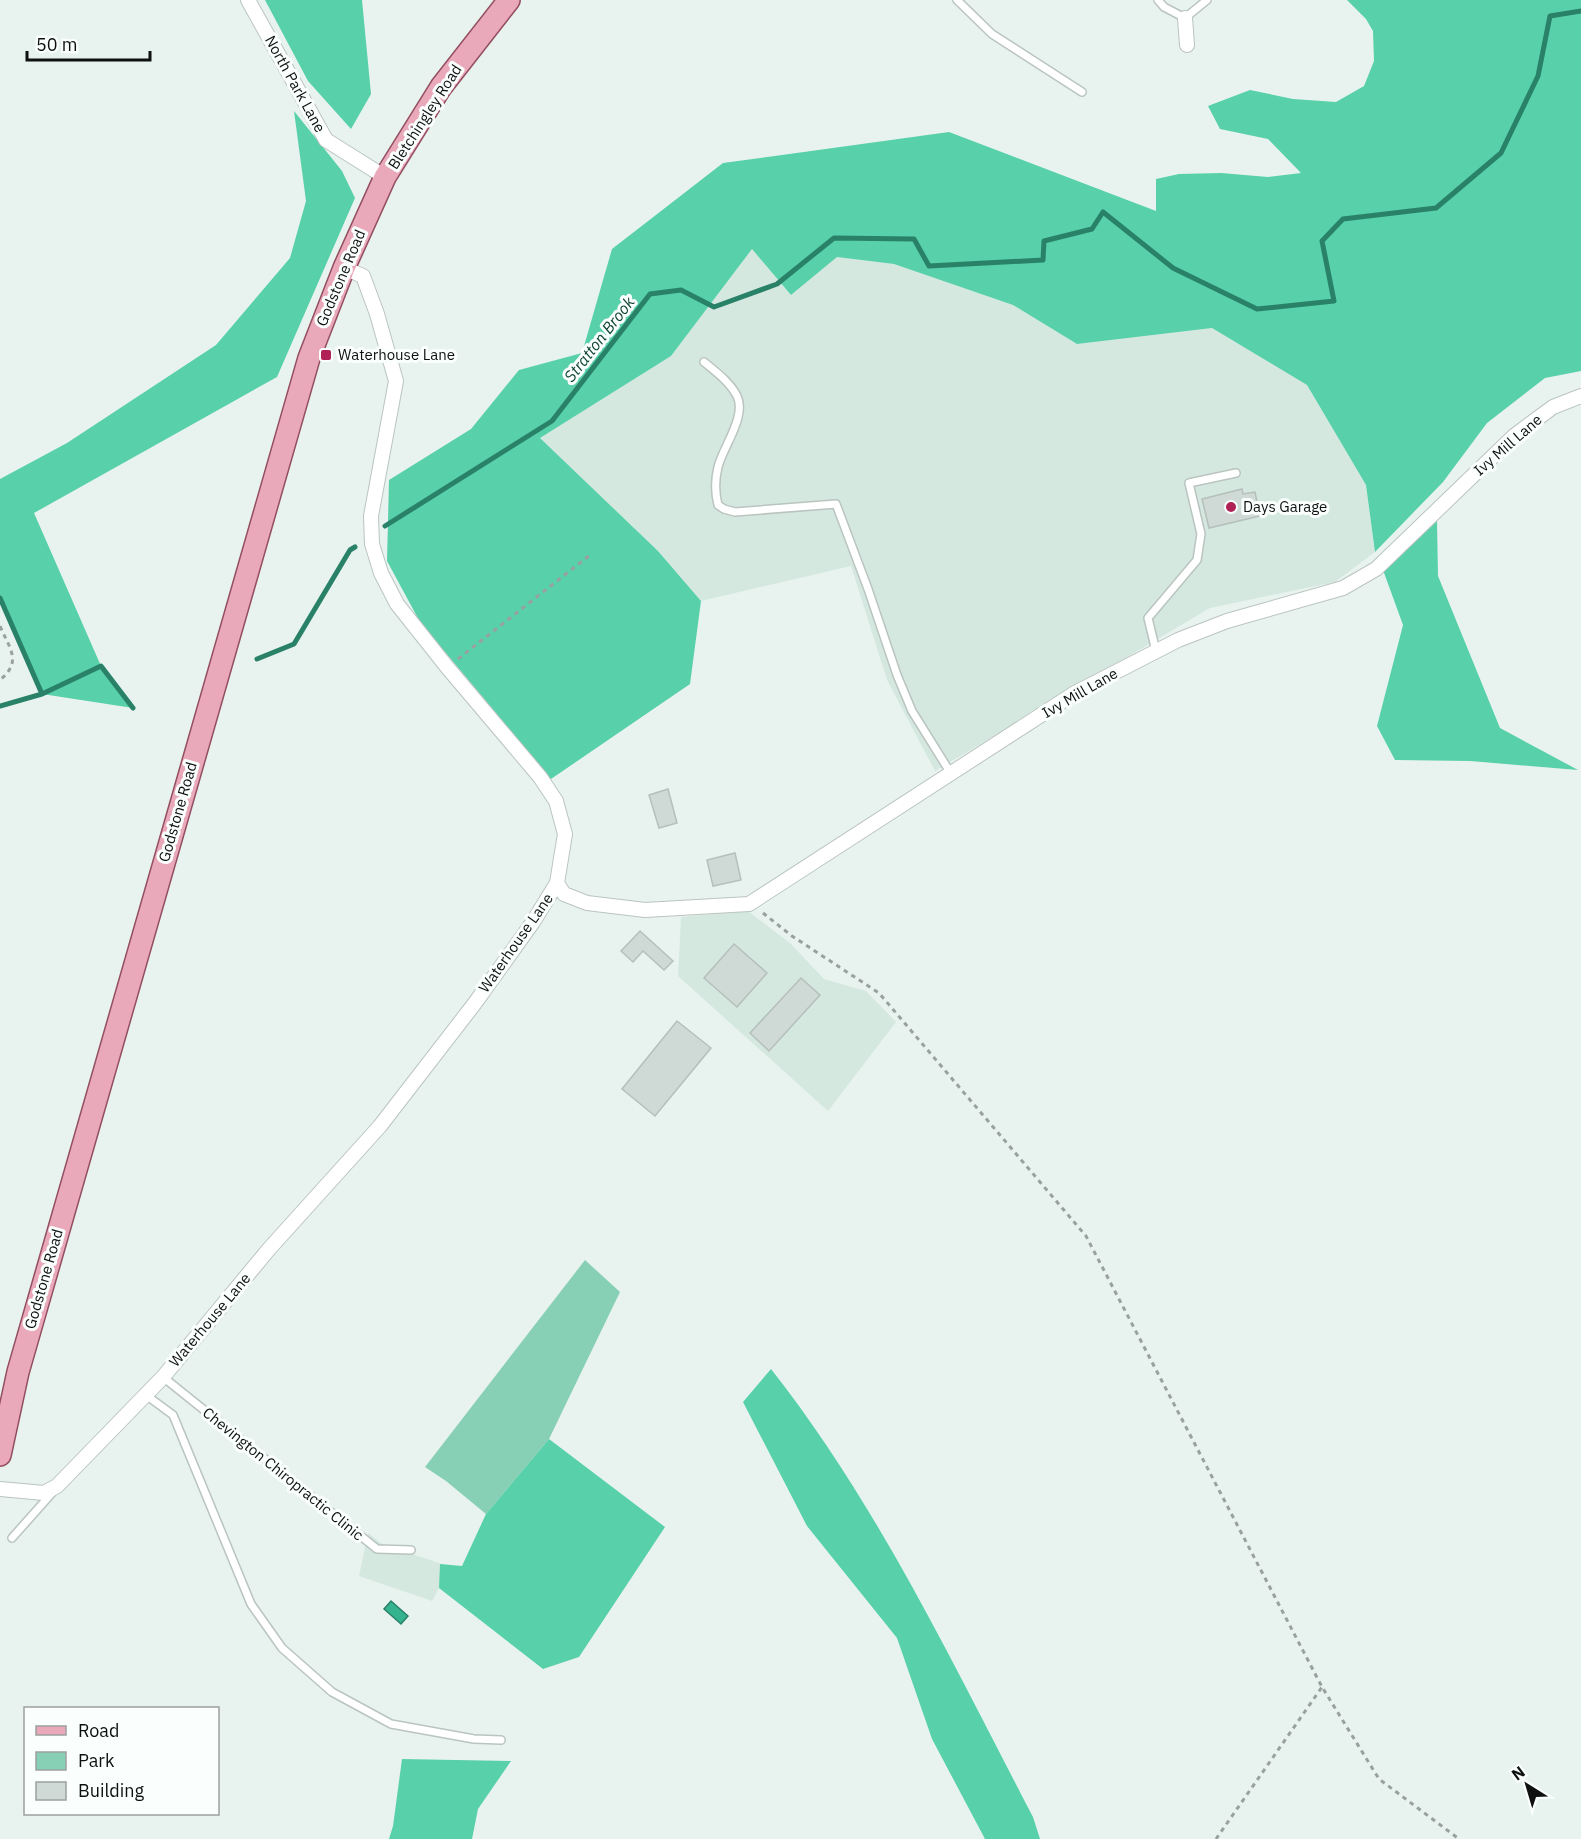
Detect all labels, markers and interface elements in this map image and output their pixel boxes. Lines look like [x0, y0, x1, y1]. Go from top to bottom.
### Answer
scale bar [27, 24, 150, 62]
street label: North Park Lane [261, 32, 330, 136]
text: 50 m [36, 33, 78, 56]
street label: Bletchingley Road [384, 61, 466, 173]
street label: Godstone Road [312, 227, 369, 329]
water label: Stratton Brook [559, 292, 639, 386]
place label: Waterhouse Lane [338, 345, 455, 364]
marker: Waterhouse Lane [319, 348, 333, 362]
street label: Ivy Mill Lane [1470, 410, 1546, 479]
place label: Days Garage [1243, 497, 1327, 516]
marker: Days Garage [1224, 500, 1238, 514]
street label: Ivy Mill Lane [1039, 663, 1121, 722]
street label: Godstone Road [154, 760, 201, 864]
street label: Waterhouse Lane [474, 889, 557, 996]
street label: Godstone Road [20, 1227, 67, 1331]
street label: Waterhouse Lane [165, 1269, 254, 1371]
street label: Chevington Chiropractic Clinic [199, 1403, 368, 1545]
legend [24, 1707, 219, 1815]
text: Road [78, 1719, 119, 1742]
text: Park [78, 1749, 115, 1772]
north arrow [1497, 1755, 1557, 1815]
text: N [1507, 1762, 1529, 1784]
text: Building [78, 1779, 145, 1802]

